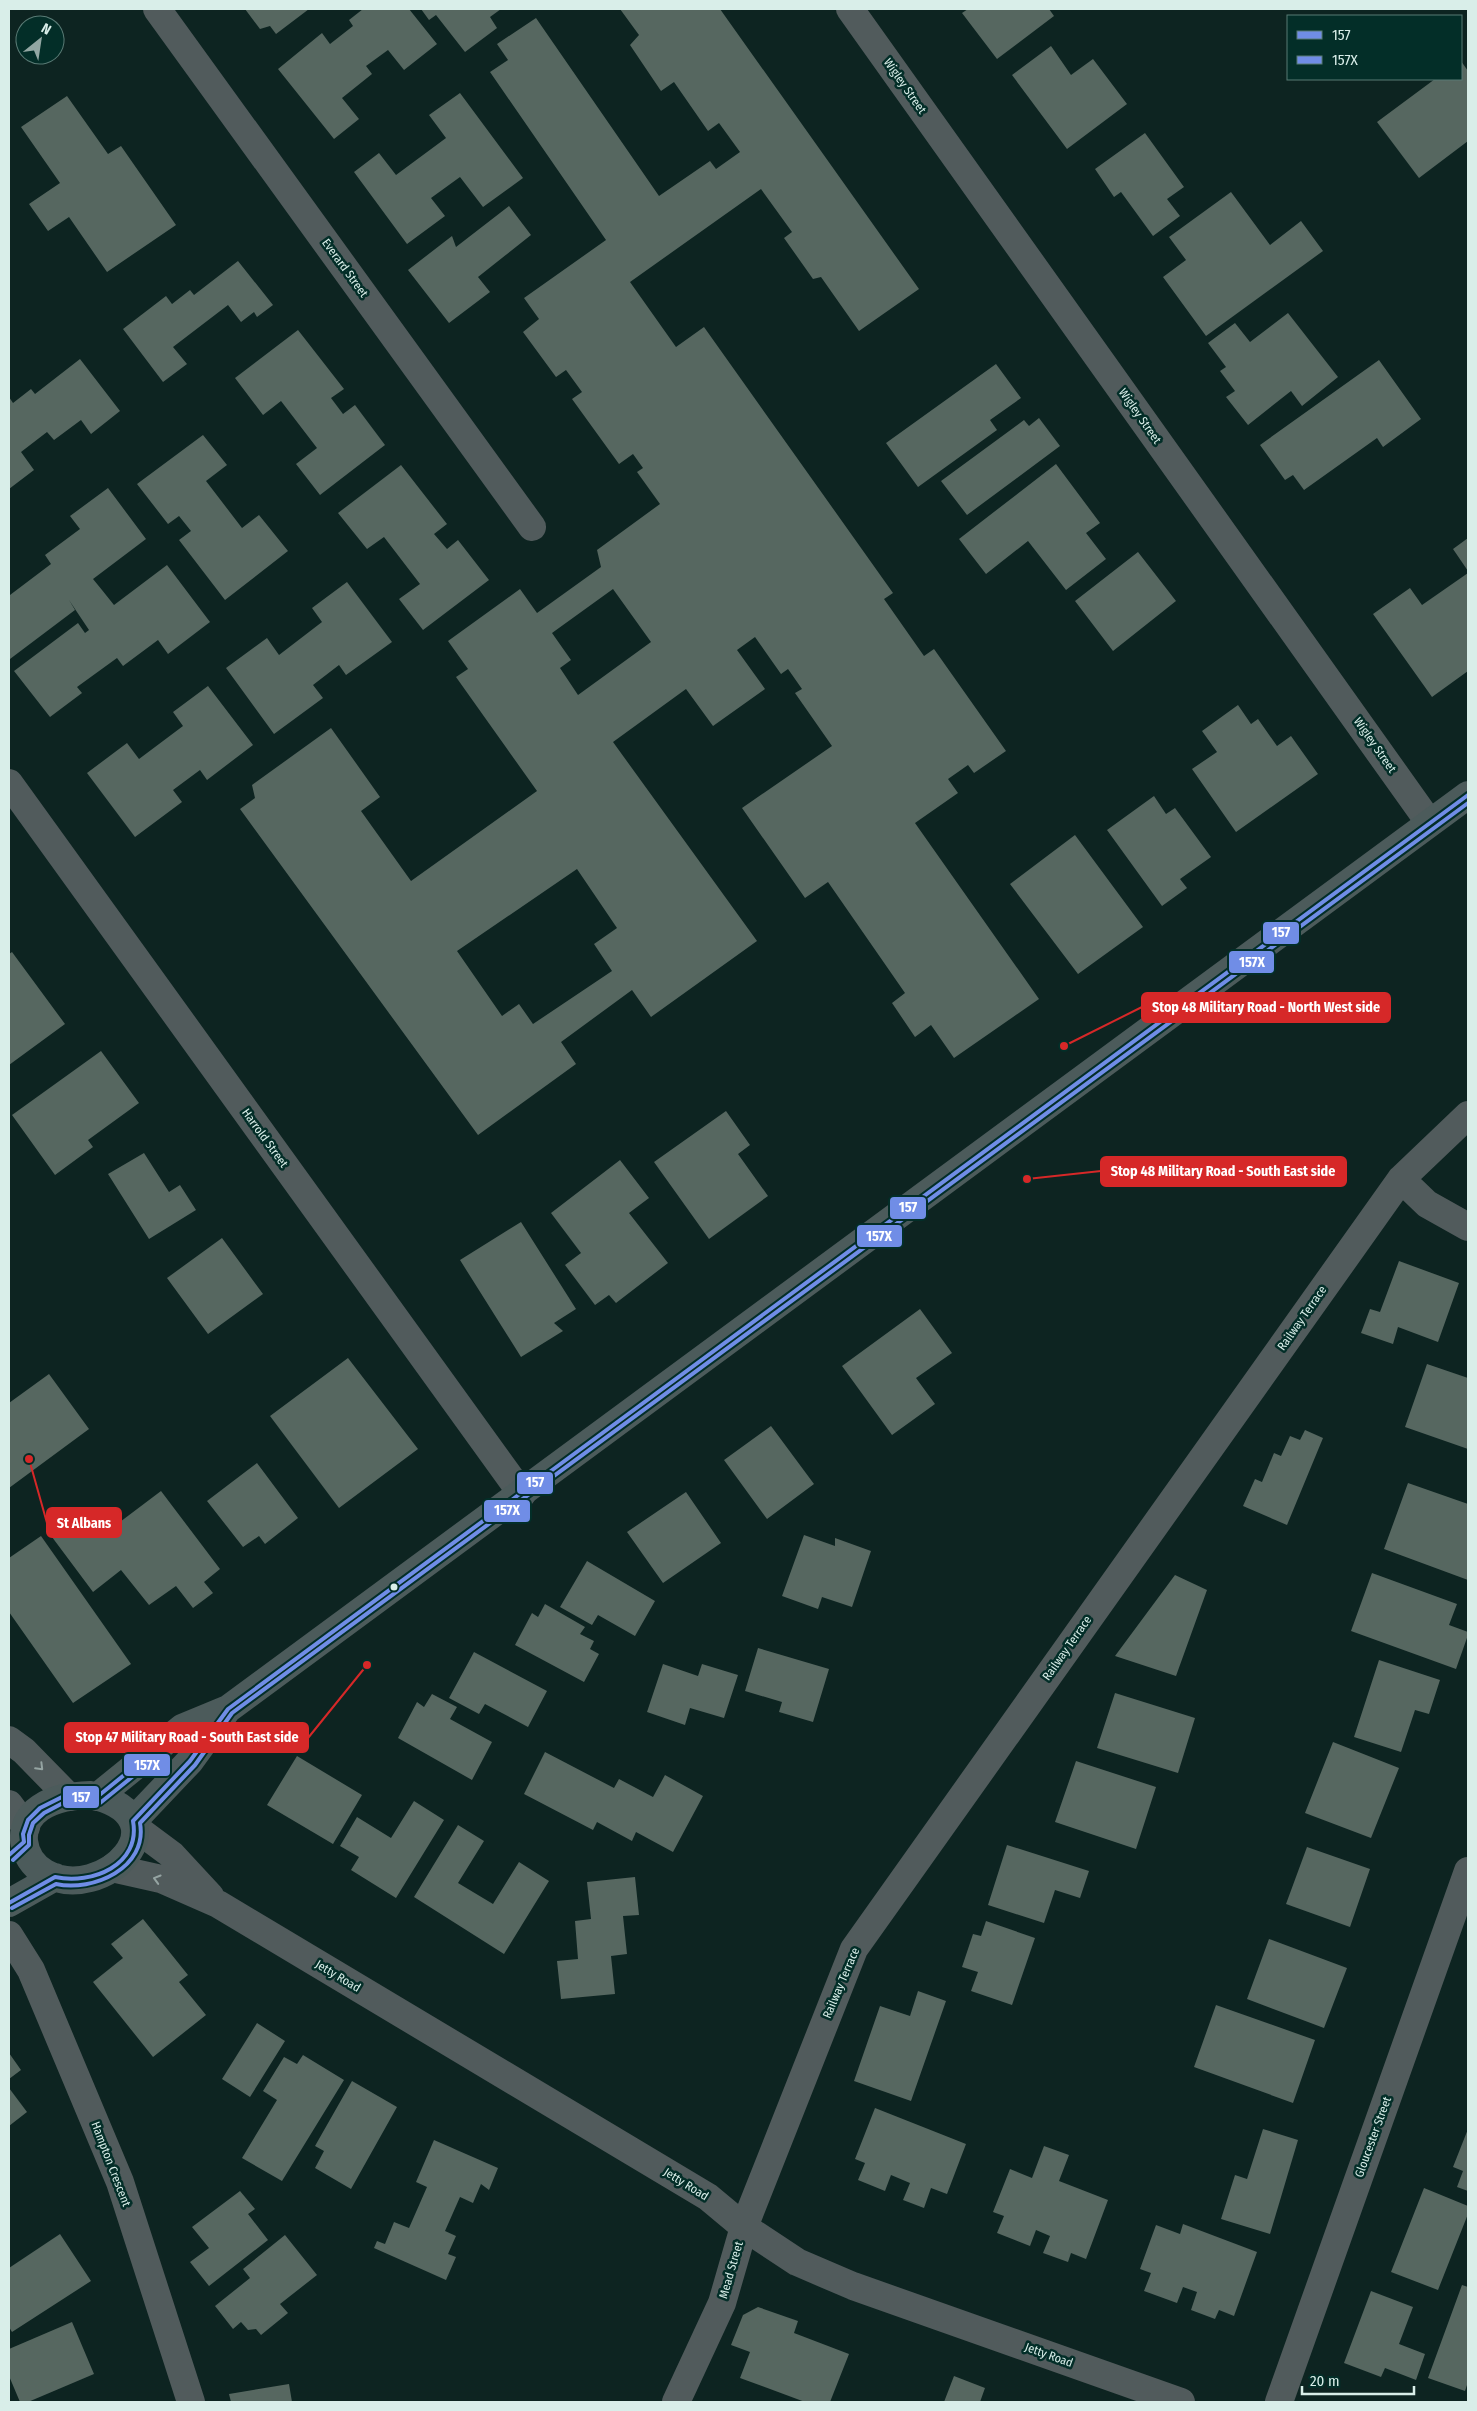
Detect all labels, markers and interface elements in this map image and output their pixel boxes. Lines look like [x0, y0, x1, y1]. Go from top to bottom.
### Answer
north arrow [15, 15, 65, 65]
legend [1287, 15, 1462, 80]
text: N [38, 20, 54, 39]
text: 157 [1332, 26, 1351, 44]
text: 157X [1332, 51, 1358, 69]
street label: Wigley Street [881, 56, 929, 116]
street label: Everard Street [319, 236, 371, 300]
street label: Wigley Street [1116, 386, 1164, 446]
street label: Wigley Street [1351, 715, 1399, 775]
line badge: 157 [1262, 921, 1300, 945]
text: 157 [1272, 924, 1290, 941]
line badge: 157X [1228, 950, 1275, 974]
text: 157X [1239, 954, 1266, 971]
callout: Stop 48 Military Road - North West side [1142, 993, 1390, 1022]
text: Stop 48 Military Road - North West side [1152, 999, 1380, 1016]
street label: Harrold Street [239, 1106, 291, 1170]
callout: Stop 48 Military Road - South East side [1101, 1157, 1346, 1186]
text: Stop 48 Military Road - South East side [1111, 1163, 1335, 1180]
line badge: 157 [889, 1196, 927, 1220]
text: 157 [899, 1199, 917, 1216]
line badge: 157X [856, 1224, 903, 1248]
text: 157X [866, 1228, 893, 1245]
street label: Railway Terrace [1275, 1283, 1329, 1353]
line badge: 157 [516, 1471, 554, 1495]
text: 157 [526, 1474, 544, 1491]
line badge: 157X [483, 1499, 531, 1523]
text: 157X [494, 1502, 521, 1519]
callout: St Albans [47, 1508, 121, 1537]
text: St Albans [57, 1515, 111, 1532]
unlabelled marker [389, 1582, 399, 1592]
street label: Railway Terrace [1040, 1613, 1094, 1683]
callout: Stop 47 Military Road - South East side [65, 1723, 308, 1752]
text: Stop 47 Military Road - South East side [75, 1729, 299, 1746]
line badge: 157X [123, 1753, 171, 1777]
text: 157X [134, 1757, 161, 1774]
one-way arrow [34, 1761, 43, 1770]
line badge: 157 [62, 1785, 100, 1809]
text: 157 [72, 1789, 90, 1806]
one-way arrow [154, 1874, 162, 1884]
street label: Railway Terrace [820, 1945, 862, 2021]
street label: Jetty Road [313, 1957, 363, 1995]
street label: Gloucester Street [1352, 2095, 1394, 2179]
street label: Hampton Crescent [88, 2120, 134, 2209]
street label: Jetty Road [661, 2165, 711, 2203]
street label: Mead Street [716, 2240, 746, 2300]
street label: Jetty Road [1023, 2340, 1075, 2370]
scale bar [1302, 2364, 1414, 2396]
text: 20 m [1310, 2372, 1340, 2390]

